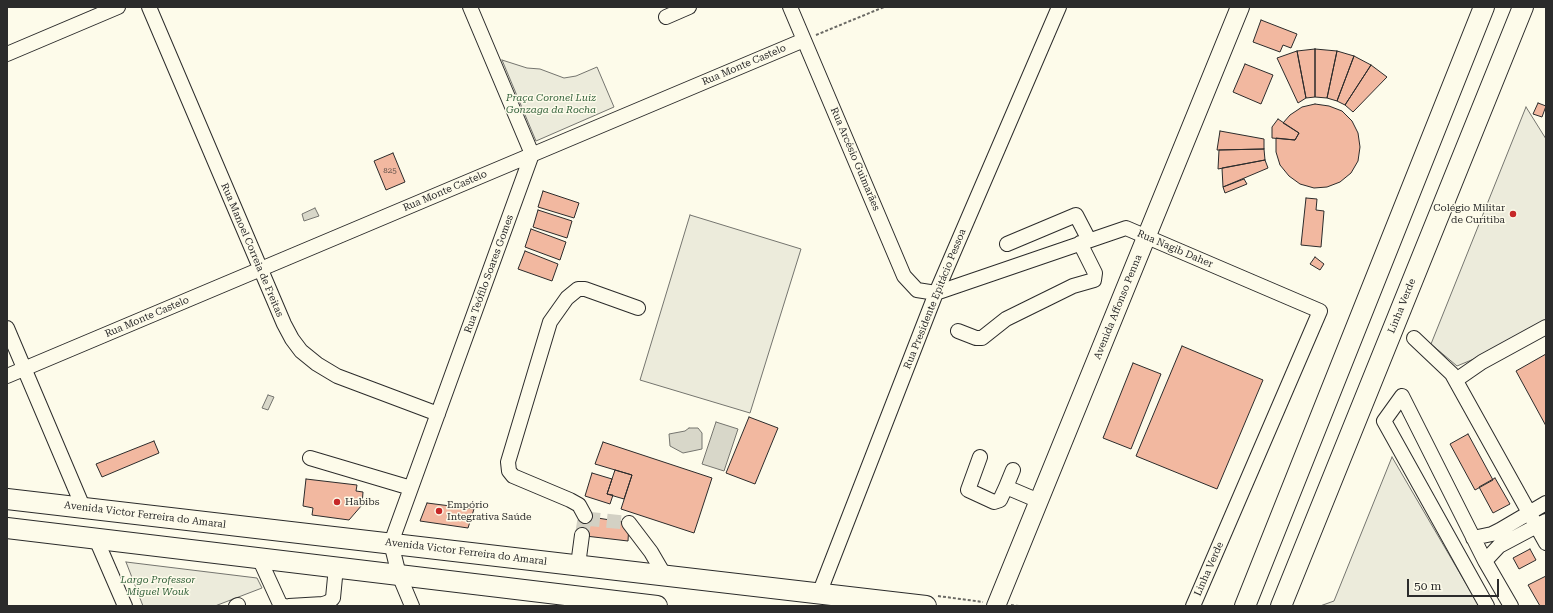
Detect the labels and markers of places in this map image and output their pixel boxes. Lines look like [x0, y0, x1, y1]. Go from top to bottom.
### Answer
place label: Colégio Militar de Curitiba [1433, 202, 1505, 226]
marker: Colégio Militar de Curitiba [1508, 209, 1518, 219]
place label: Habibs [345, 496, 379, 508]
marker: Habibs [332, 497, 342, 507]
place label: Empório Integrativa Saúde [447, 499, 532, 522]
marker: Empório Integrativa Saúde [434, 506, 444, 516]

